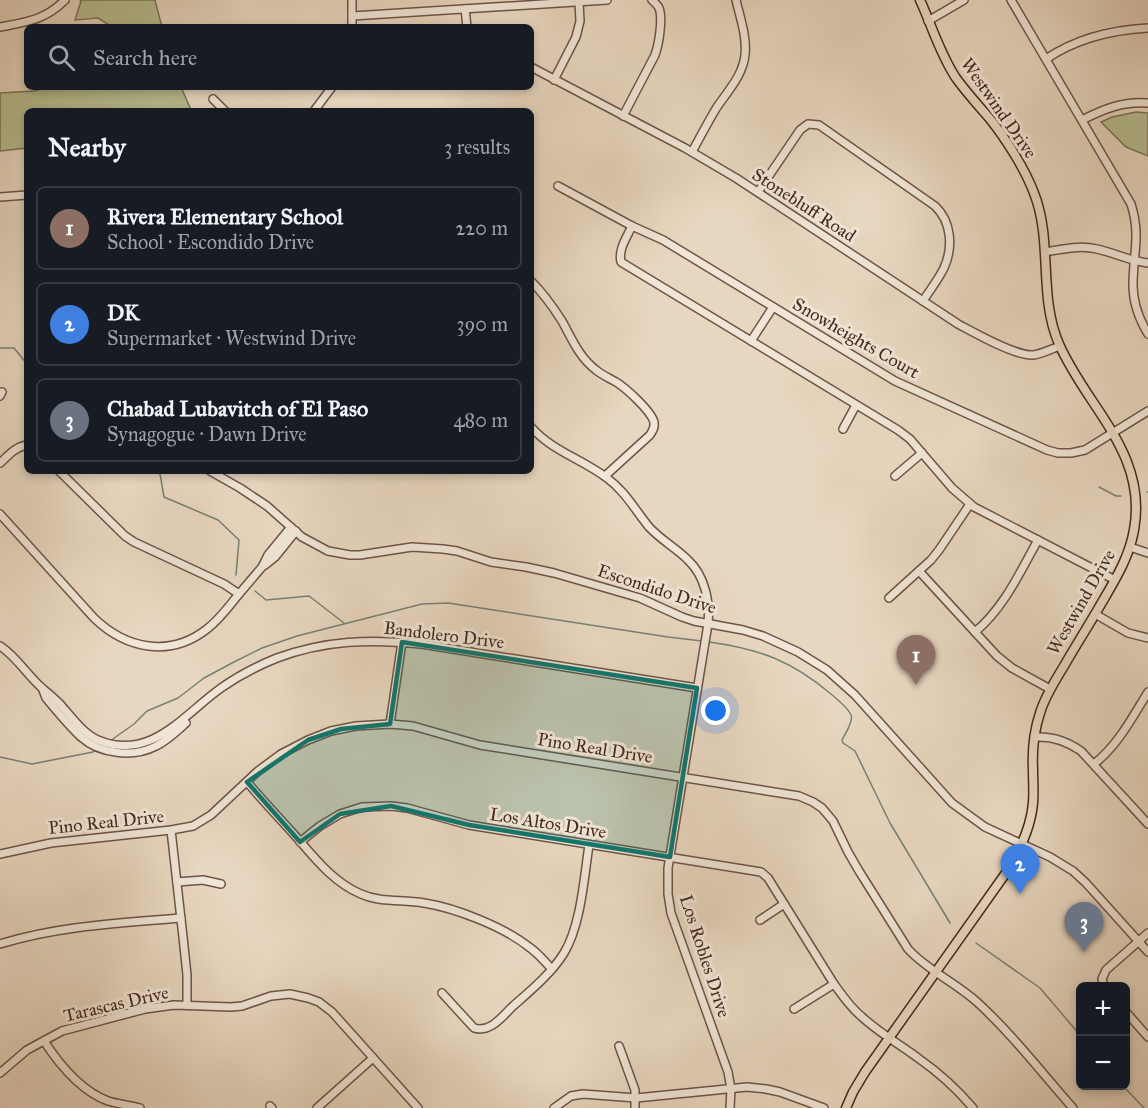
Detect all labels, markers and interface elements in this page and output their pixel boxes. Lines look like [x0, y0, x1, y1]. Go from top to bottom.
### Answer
search box [24, 24, 534, 90]
icon: search [45, 41, 78, 74]
text: Search here [93, 44, 197, 71]
street label: Westwind Drive [956, 53, 1042, 163]
text: Nearby [48, 131, 126, 163]
text: 3 results [444, 135, 510, 159]
street label: Stonebluff Road [748, 163, 860, 247]
text: Rivera Elementary School [107, 203, 343, 230]
text: 1 [66, 216, 73, 240]
text: 220 m [456, 216, 508, 240]
text: School · Escondido Drive [107, 230, 314, 254]
street label: Snowheights Court [788, 293, 924, 384]
text: DK [107, 299, 140, 326]
text: 2 [65, 312, 74, 336]
text: 390 m [457, 312, 508, 336]
text: Supermarket · Westwind Drive [107, 326, 356, 350]
text: Chabad Lubavitch of El Paso [107, 395, 368, 422]
text: 3 [66, 408, 74, 432]
text: 480 m [453, 408, 508, 432]
text: Synagogue · Dawn Drive [107, 422, 307, 446]
street label: Westwind Drive [1042, 545, 1120, 659]
street label: Escondido Drive [595, 559, 719, 619]
street label: Bandolero Drive [383, 617, 505, 653]
pin: 1 [896, 636, 936, 685]
your location [701, 696, 730, 725]
street label: Pino Real Drive [536, 728, 654, 768]
street label: Los Altos Drive [488, 803, 608, 843]
street label: Pino Real Drive [47, 805, 165, 839]
pin: 2 [1000, 844, 1040, 894]
street label: Los Robles Drive [675, 892, 735, 1020]
pin: 3 [1064, 902, 1104, 952]
street label: Tarascas Drive [61, 981, 171, 1027]
map controls [1076, 982, 1130, 1090]
button: + [1076, 982, 1130, 1036]
button: − [1076, 1036, 1130, 1090]

